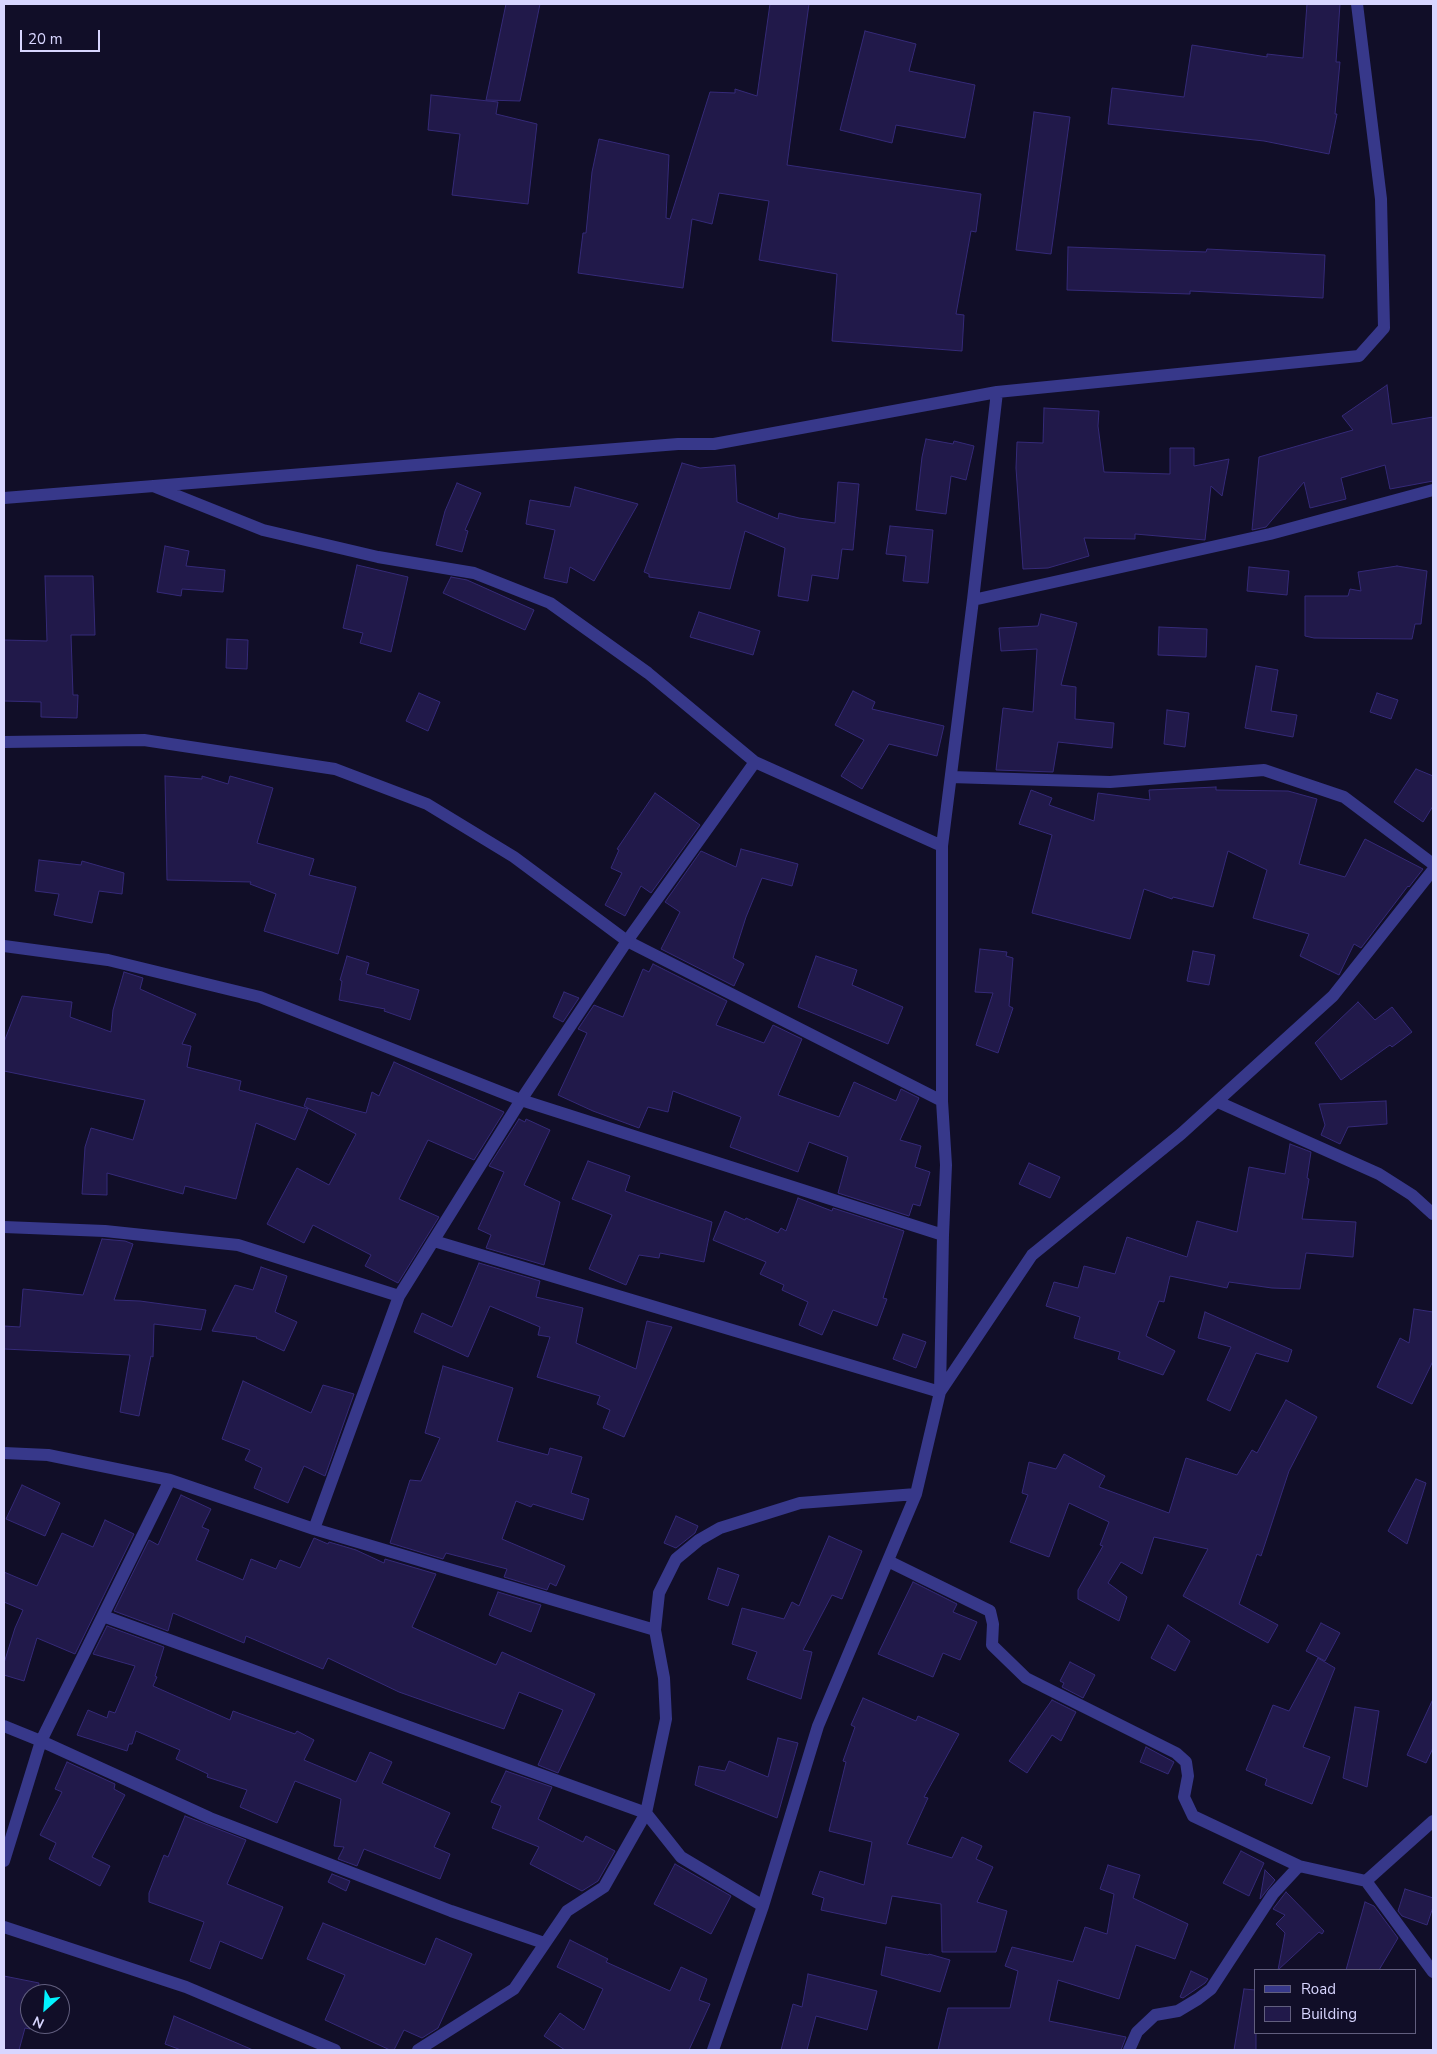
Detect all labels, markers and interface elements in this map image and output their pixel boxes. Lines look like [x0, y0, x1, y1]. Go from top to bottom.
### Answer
scale bar [22, 20, 102, 52]
text: 20 m [28, 29, 63, 49]
legend [1254, 1969, 1417, 2034]
text: Road [1301, 1979, 1336, 1999]
north arrow [20, 1984, 70, 2034]
text: Building [1301, 2004, 1357, 2024]
text: N [30, 2011, 48, 2033]

